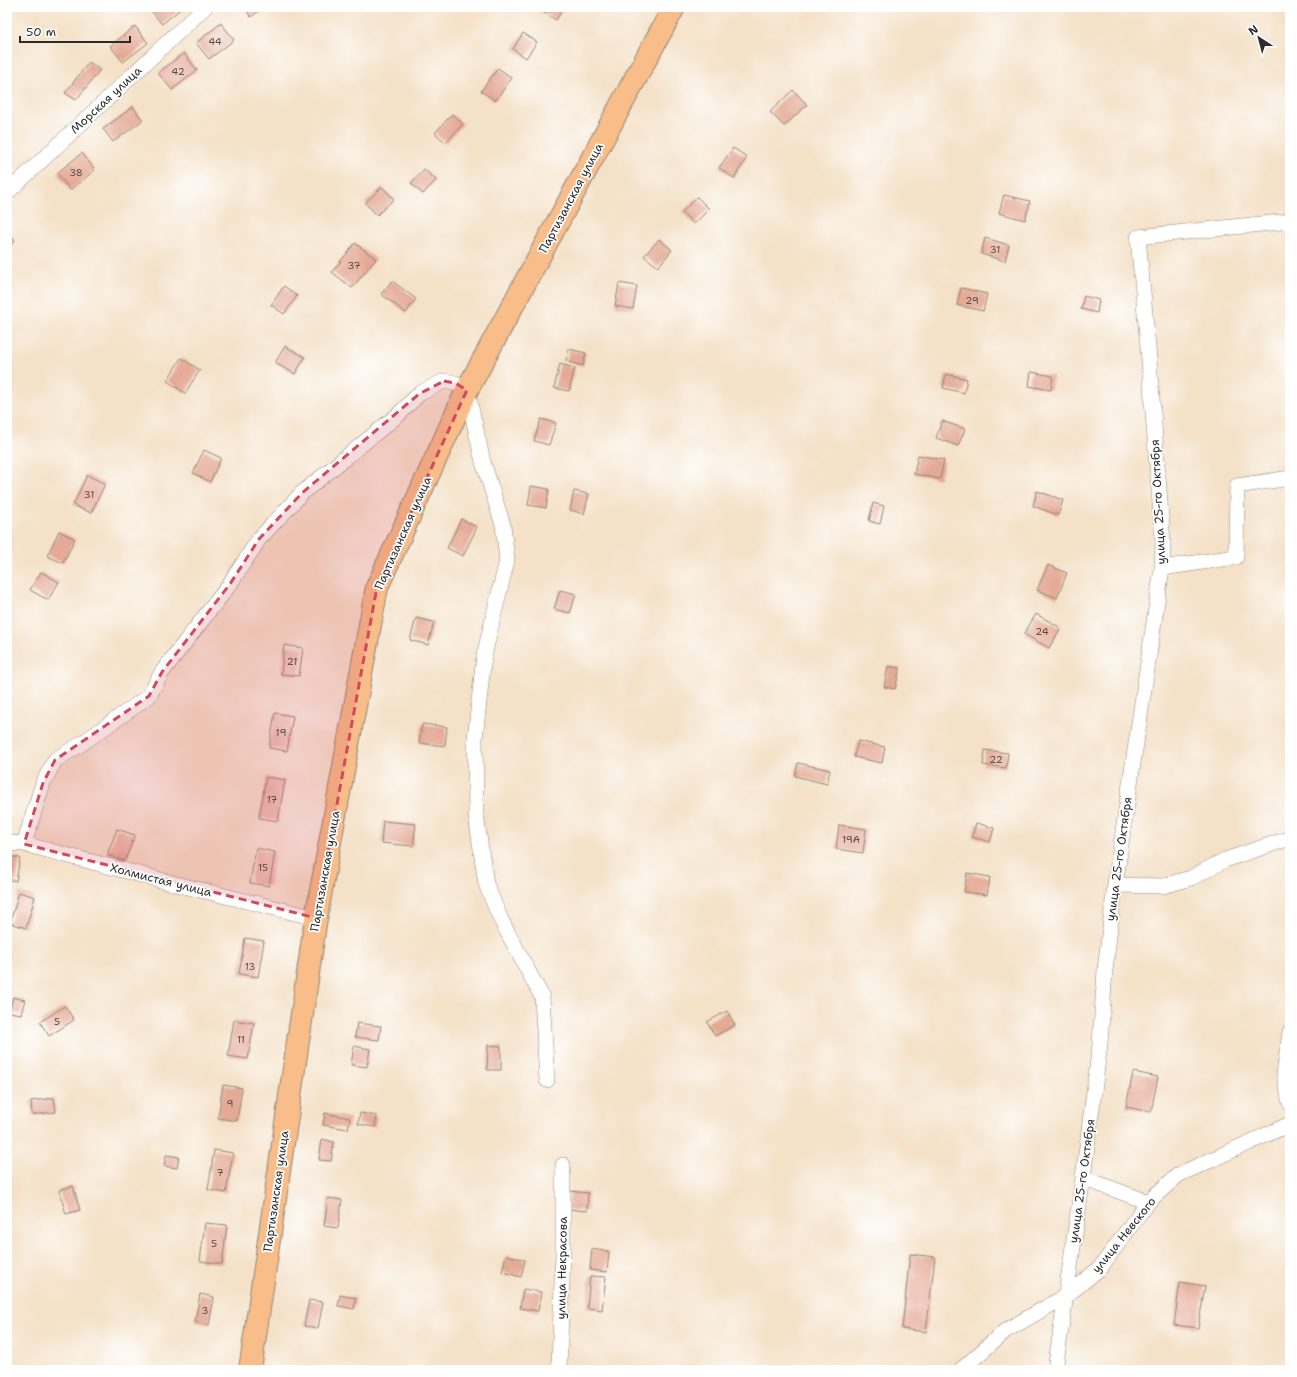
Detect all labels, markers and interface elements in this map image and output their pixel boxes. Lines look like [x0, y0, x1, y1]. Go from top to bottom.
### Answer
scale bar [20, 18, 130, 44]
north arrow [1239, 18, 1279, 58]
text: N [1245, 22, 1262, 39]
text: 50 m [26, 24, 56, 40]
house number: 44 [208, 35, 222, 48]
street label: Морская улица [67, 62, 146, 137]
house number: 42 [171, 65, 185, 78]
street label: Партизанская улица [535, 140, 607, 256]
house number: 38 [69, 166, 83, 179]
house number: 31 [990, 243, 1000, 256]
house number: 37 [347, 259, 361, 272]
house number: 29 [965, 294, 979, 307]
street label: улица 25-го Октября [1147, 439, 1169, 565]
street label: Партизанская улица [371, 473, 435, 592]
house number: 31 [84, 488, 94, 501]
house number: 24 [1035, 625, 1049, 638]
house number: 21 [287, 655, 297, 668]
house number: 19 [276, 726, 286, 739]
house number: 22 [989, 753, 1003, 766]
house number: 17 [267, 793, 277, 806]
street label: улица 25-го Октября [1102, 796, 1136, 922]
street label: Партизанская улица [307, 809, 344, 933]
house number: 19А [842, 833, 860, 846]
street label: Холмистая улица [109, 860, 214, 900]
house number: 15 [258, 861, 268, 874]
house number: 13 [245, 960, 255, 973]
house number: 5 [54, 1015, 60, 1028]
house number: 11 [237, 1033, 245, 1046]
house number: 9 [227, 1097, 234, 1110]
street label: улица 25-го Октября [1065, 1118, 1099, 1244]
street label: Партизанская улица [260, 1129, 293, 1253]
house number: 7 [217, 1166, 224, 1179]
street label: улица Невского [1088, 1194, 1160, 1276]
street label: улица Некрасова [553, 1216, 571, 1320]
house number: 5 [211, 1237, 217, 1250]
house number: 3 [202, 1304, 209, 1317]

